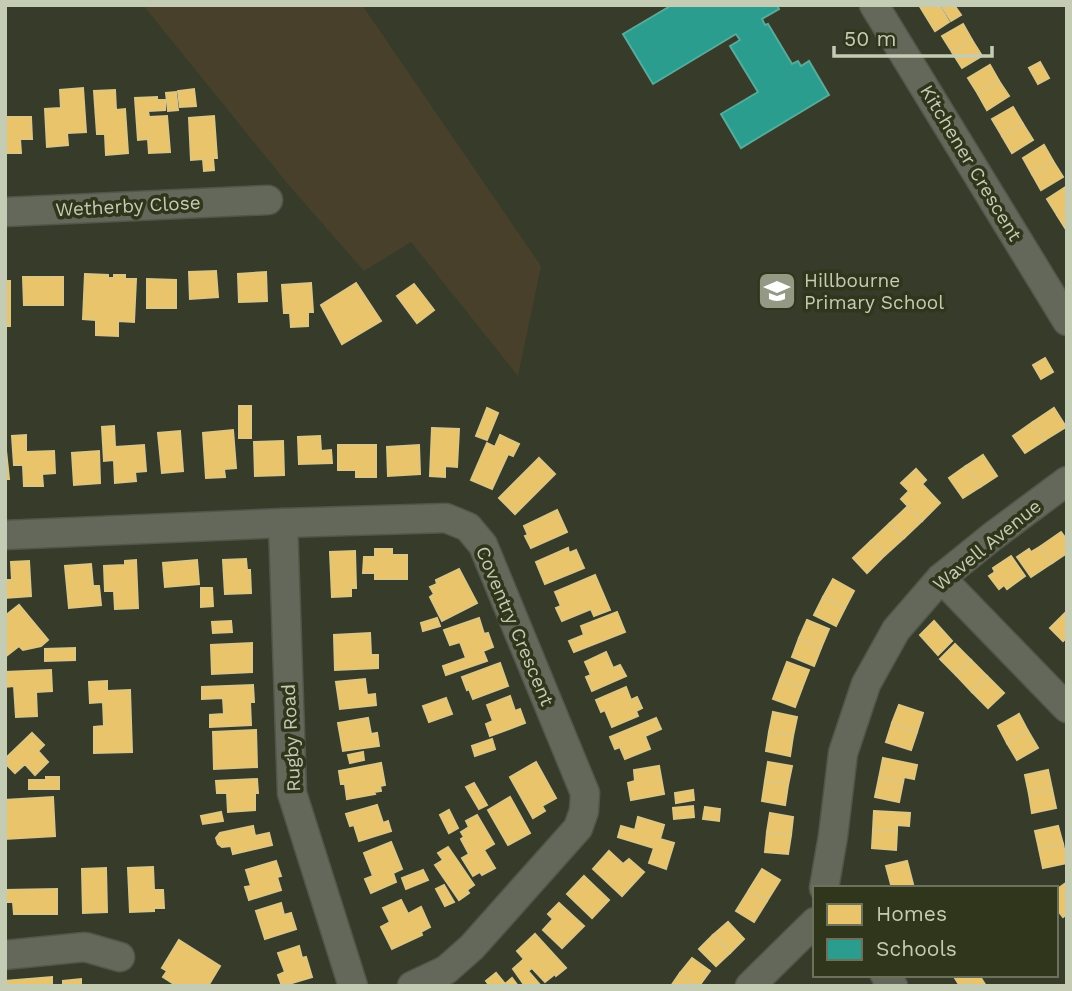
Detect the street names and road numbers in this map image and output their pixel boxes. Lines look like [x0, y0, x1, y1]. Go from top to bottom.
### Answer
street label: Kitchener Crescent [915, 81, 1027, 245]
street label: Wetherby Close [55, 191, 201, 221]
street label: Wavell Avenue [928, 494, 1046, 596]
street label: Coventry Crescent [471, 543, 559, 709]
street label: Rugby Road [277, 683, 305, 793]

